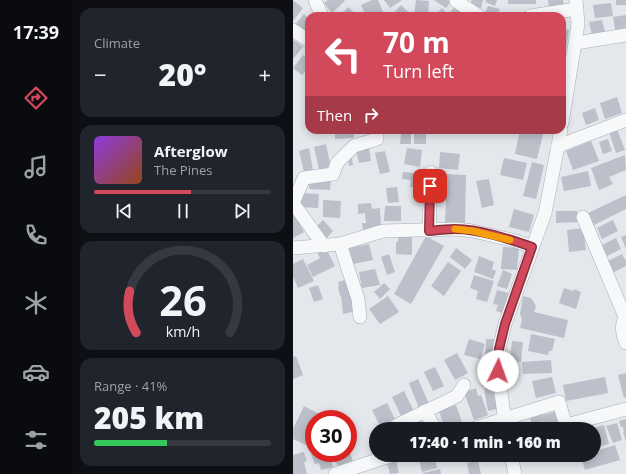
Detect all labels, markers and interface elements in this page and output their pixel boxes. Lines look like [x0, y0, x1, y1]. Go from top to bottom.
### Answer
text: 17:39 [13, 20, 59, 44]
text: 70 m [383, 23, 450, 61]
icon: left [317, 28, 369, 80]
text: Climate [94, 34, 140, 52]
text: 20° [159, 54, 206, 95]
text: − [94, 59, 107, 89]
text: + [258, 59, 271, 89]
text: Turn left [383, 59, 454, 83]
icon: directions [22, 84, 50, 112]
icon: right [360, 104, 382, 126]
text: Then [317, 105, 352, 125]
text: Afterglow [154, 141, 228, 161]
icon: music [22, 153, 50, 181]
text: The Pines [154, 161, 212, 179]
pin [413, 169, 447, 203]
icon: arrive [419, 175, 441, 197]
icon: previous [113, 200, 135, 222]
icon: pause [172, 200, 194, 222]
icon: next [231, 200, 253, 222]
icon: phone [22, 221, 50, 249]
text: 26 [159, 272, 206, 328]
icon: climate [22, 289, 50, 317]
text: km/h [165, 322, 200, 341]
position arrow [477, 350, 519, 392]
icon: car [22, 358, 50, 386]
text: Range · 41% [94, 377, 167, 395]
text: 205 km [94, 397, 204, 438]
speed limit sign: 30 [305, 410, 357, 462]
icon: filters [22, 426, 50, 454]
text: 17:40 · 1 min · 160 m [409, 432, 561, 452]

